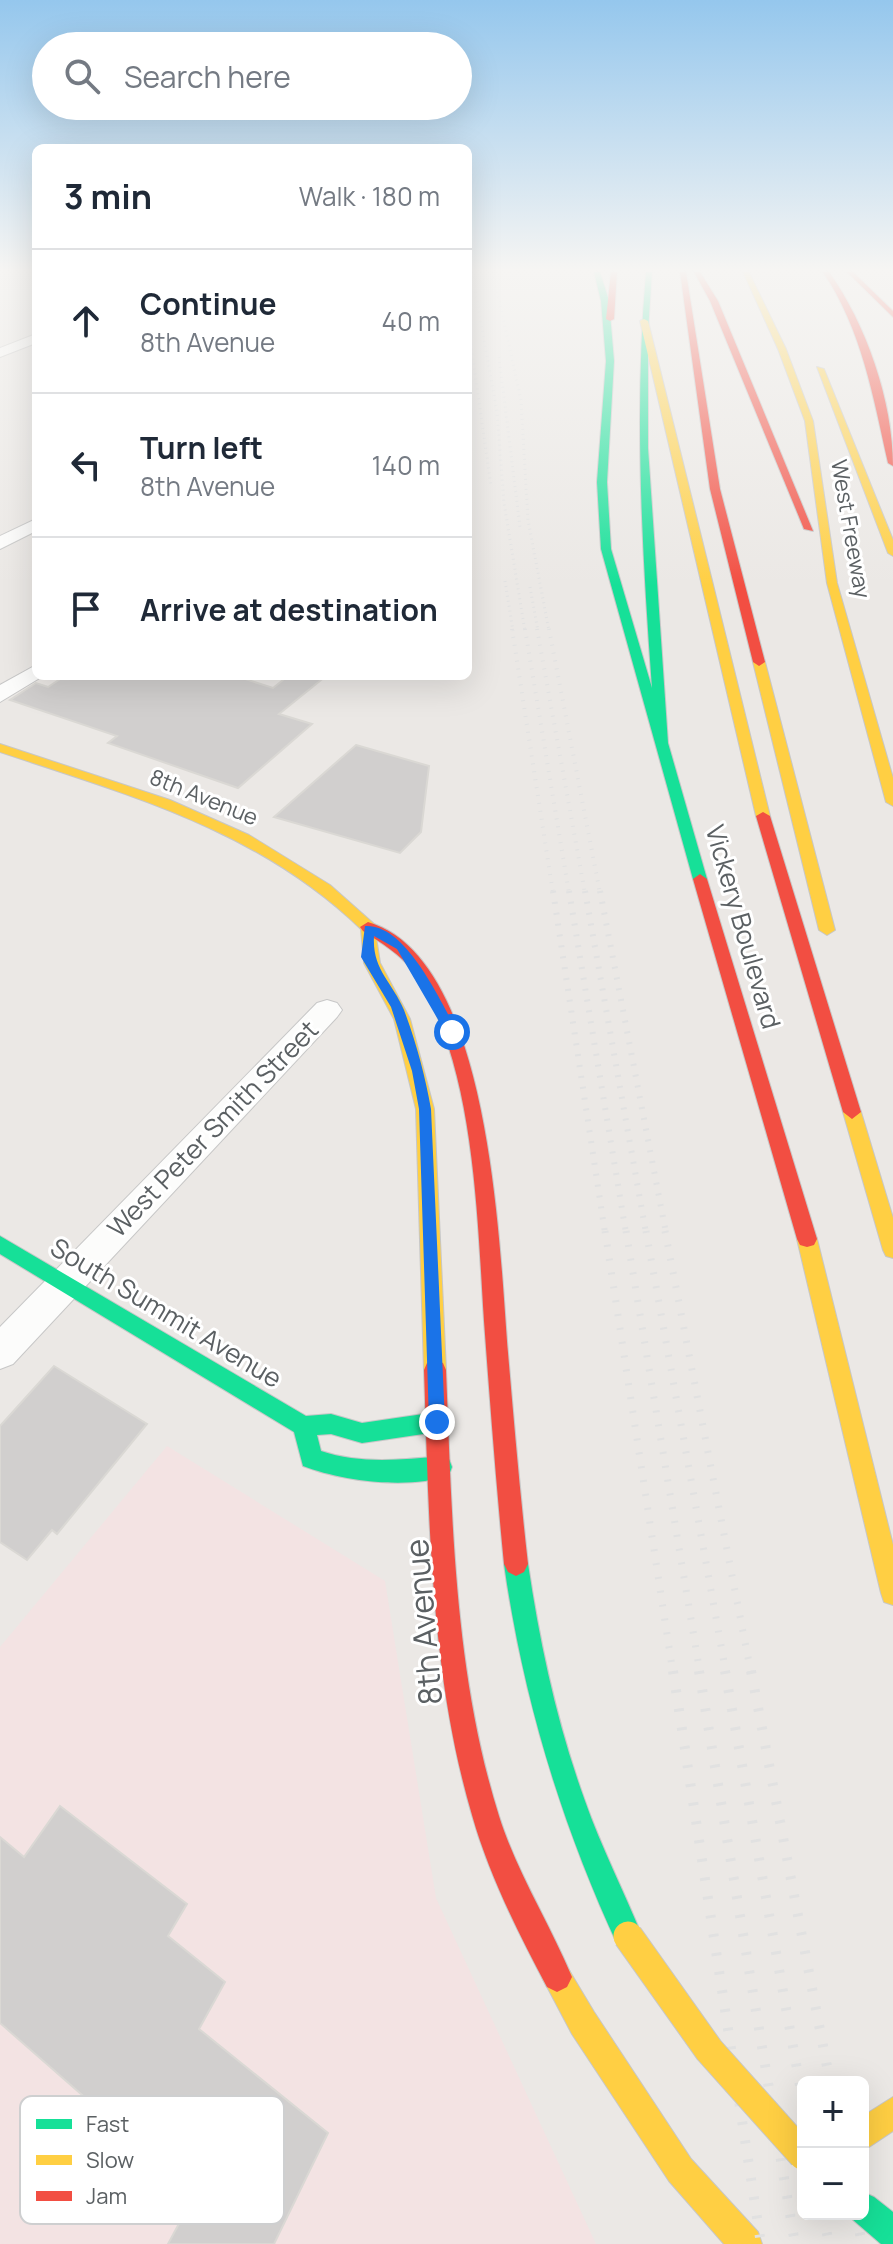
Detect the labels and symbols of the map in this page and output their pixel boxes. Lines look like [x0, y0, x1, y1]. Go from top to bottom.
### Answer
street label: West Freeway [824, 457, 878, 601]
street label: 8th Avenue [145, 762, 263, 832]
street label: Vickery Boulevard [698, 821, 790, 1033]
street label: West Peter Smith Street [99, 1012, 326, 1245]
route start [434, 1014, 470, 1050]
street label: South Summit Avenue [44, 1229, 289, 1396]
route end [419, 1404, 455, 1440]
street label: 8th Avenue [394, 1537, 452, 1707]
legend [20, 2096, 284, 2224]
text: Fast [86, 2109, 129, 2139]
text: Slow [86, 2145, 134, 2175]
text: Jam [86, 2181, 127, 2211]

